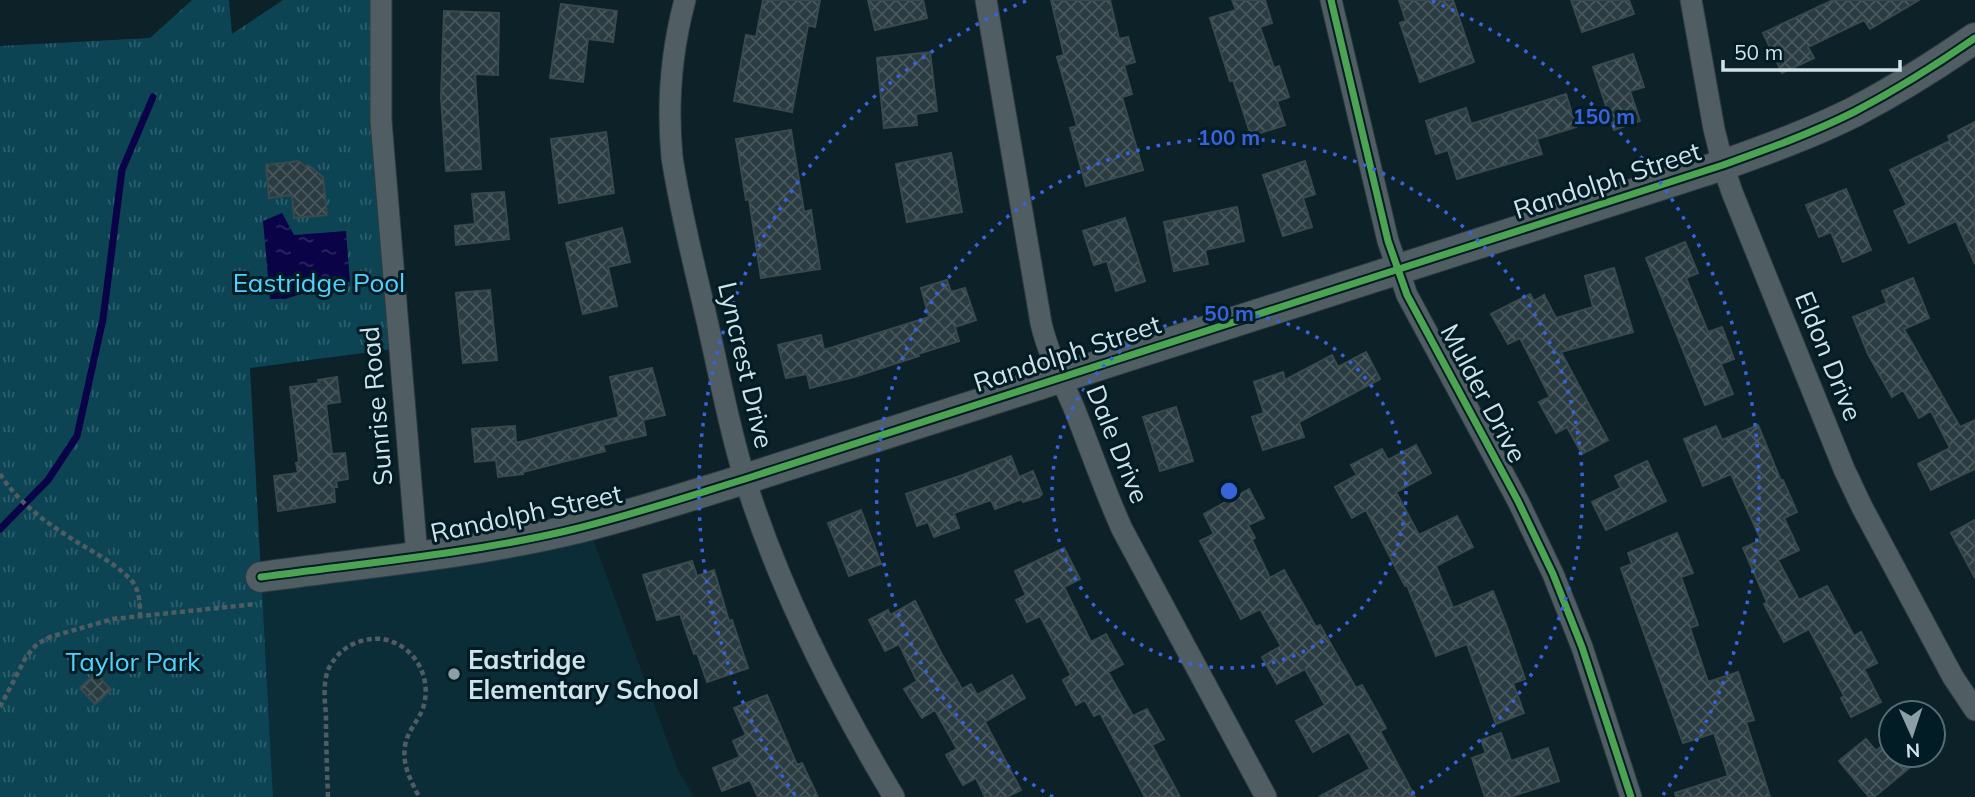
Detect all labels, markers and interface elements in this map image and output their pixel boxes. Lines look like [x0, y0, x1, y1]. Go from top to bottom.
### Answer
scale bar [1723, 28, 1900, 72]
text: 50 m [1734, 39, 1783, 65]
text: 150 m [1573, 103, 1635, 129]
text: 100 m [1198, 124, 1260, 150]
street label: Randolph Street [1509, 134, 1705, 226]
park label: Eastridge Pool [233, 266, 405, 299]
street label: Lyncrest Drive [711, 279, 781, 451]
street label: Eldon Drive [1788, 286, 1870, 426]
text: 50 m [1204, 300, 1254, 326]
street label: Randolph Street [969, 307, 1165, 399]
street label: Mulder Drive [1434, 318, 1534, 468]
street label: Sunrise Road [353, 325, 399, 487]
street label: Dale Drive [1079, 380, 1157, 508]
street label: Randolph Street [427, 477, 625, 549]
centre of rings [1217, 479, 1241, 503]
place label: Eastridge Elementary School [468, 643, 699, 706]
park label: Taylor Park [66, 645, 201, 678]
marker: Eastridge Elementary School [446, 666, 462, 682]
north arrow [1877, 699, 1947, 769]
text: N [1905, 739, 1921, 763]

